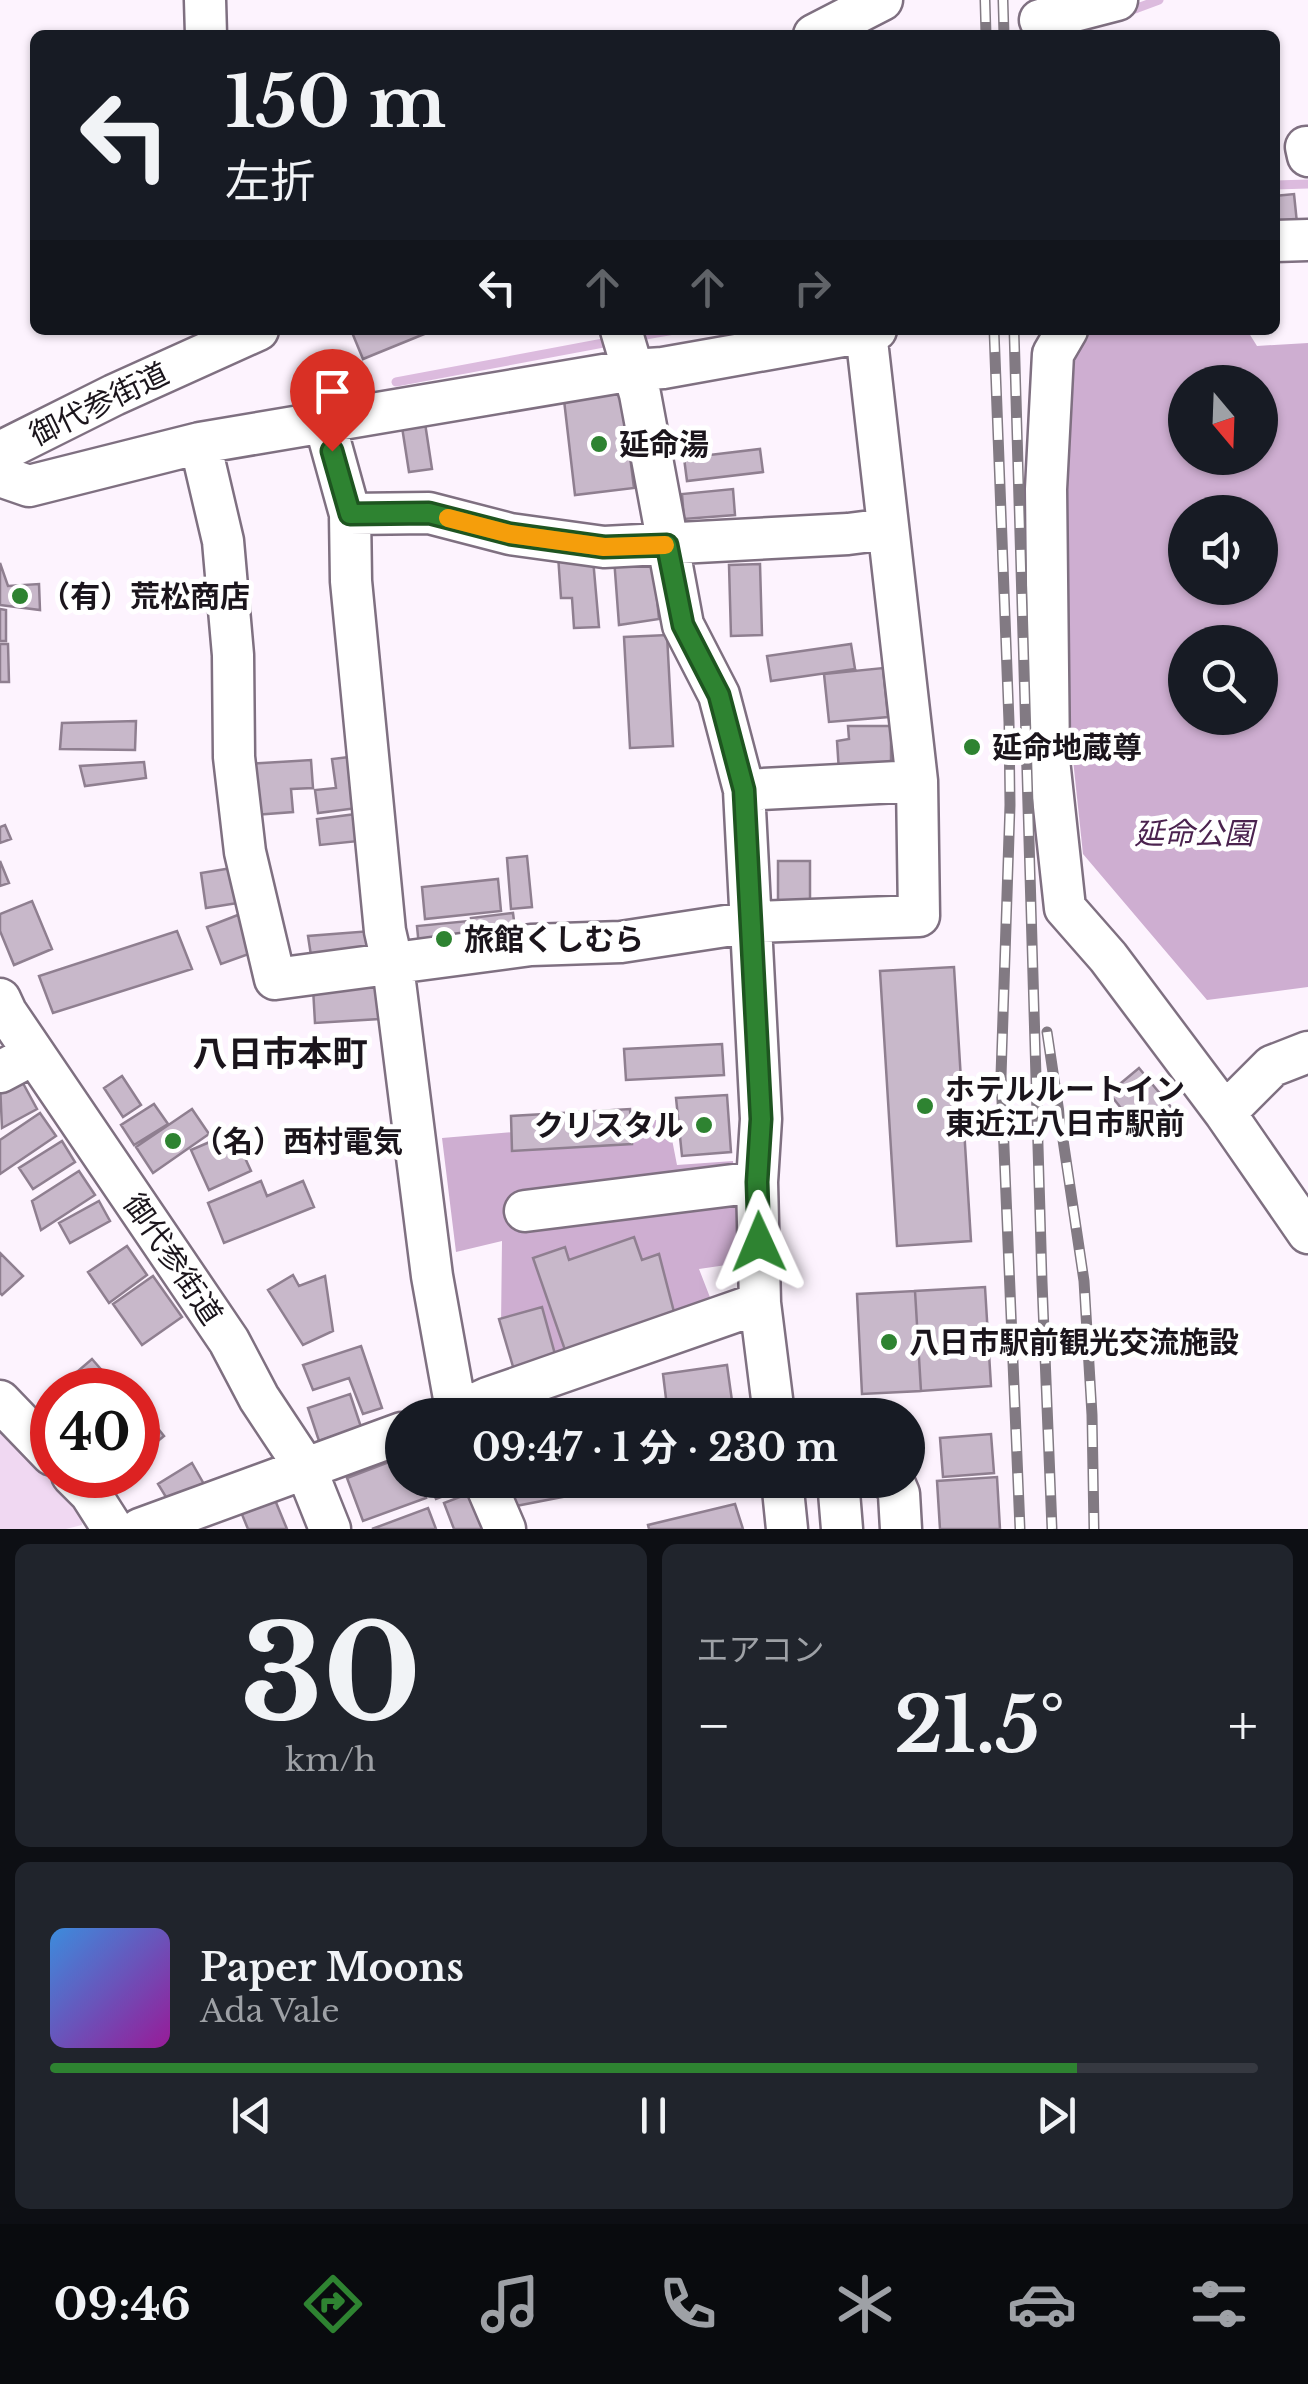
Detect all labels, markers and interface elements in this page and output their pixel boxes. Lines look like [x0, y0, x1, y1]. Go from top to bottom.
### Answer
text: 150 m [225, 59, 446, 146]
icon: left [60, 70, 190, 200]
text: 左折 [225, 153, 315, 209]
icon: left [470, 260, 525, 315]
icon: ahead [575, 260, 630, 315]
icon: ahead [680, 260, 735, 315]
icon: right [785, 260, 840, 315]
pin [290, 349, 375, 452]
street label: 御代参街道 [23, 354, 175, 454]
icon: arrive [305, 364, 360, 419]
north arrow [1168, 365, 1278, 475]
map controls [1168, 365, 1278, 735]
place label: 延命湯 [619, 426, 709, 463]
marker: 延命湯 [588, 433, 610, 455]
button: sound [1168, 495, 1278, 605]
place label: （有）荒松商店 [40, 578, 250, 615]
marker: （有）荒松商店 [9, 585, 31, 607]
button: search [1168, 625, 1278, 735]
place label: 延命地蔵尊 [992, 729, 1142, 766]
marker: 延命地蔵尊 [961, 736, 983, 758]
park label: 延命公園 [1134, 815, 1258, 852]
place label: 旅館くしむら [464, 921, 644, 958]
marker: 旅館くしむら [433, 928, 455, 950]
district label: 八日市本町 [192, 1032, 368, 1075]
place label: ホテルルートイン 東近江八日市駅前 [945, 1071, 1185, 1142]
marker: ホテルルートイン 東近江八日市駅前 [914, 1095, 936, 1117]
place label: クリスタル [534, 1107, 684, 1144]
marker: クリスタル [693, 1114, 715, 1136]
place label: （名）西村電気 [193, 1123, 403, 1160]
marker: （名）西村電気 [162, 1130, 184, 1152]
street label: 御代参街道 [116, 1186, 230, 1332]
position arrow [707, 1190, 811, 1294]
place label: 八日市駅前観光交流施設 [909, 1324, 1239, 1361]
marker: 八日市駅前観光交流施設 [878, 1331, 900, 1353]
speed limit sign: 40 [30, 1368, 160, 1498]
text: 09:47 · 1 分 · 230 m [472, 1424, 838, 1471]
text: 30 [240, 1594, 421, 1755]
text: エアコン [697, 1630, 825, 1670]
text: 21.5° [894, 1679, 1065, 1772]
text: − [697, 1692, 731, 1760]
text: + [1228, 1692, 1258, 1760]
text: km/h [285, 1740, 376, 1780]
text: Paper Moons [200, 1944, 464, 1991]
text: Ada Vale [200, 1991, 340, 2031]
icon: previous [224, 2088, 279, 2143]
icon: pause [626, 2088, 681, 2143]
icon: next [1029, 2088, 1084, 2143]
icon: directions [298, 2269, 368, 2339]
icon: music [475, 2269, 545, 2339]
icon: phone [653, 2269, 723, 2339]
icon: climate [830, 2269, 900, 2339]
icon: car [1007, 2269, 1077, 2339]
icon: filters [1184, 2269, 1254, 2339]
text: 09:46 [54, 2276, 191, 2332]

